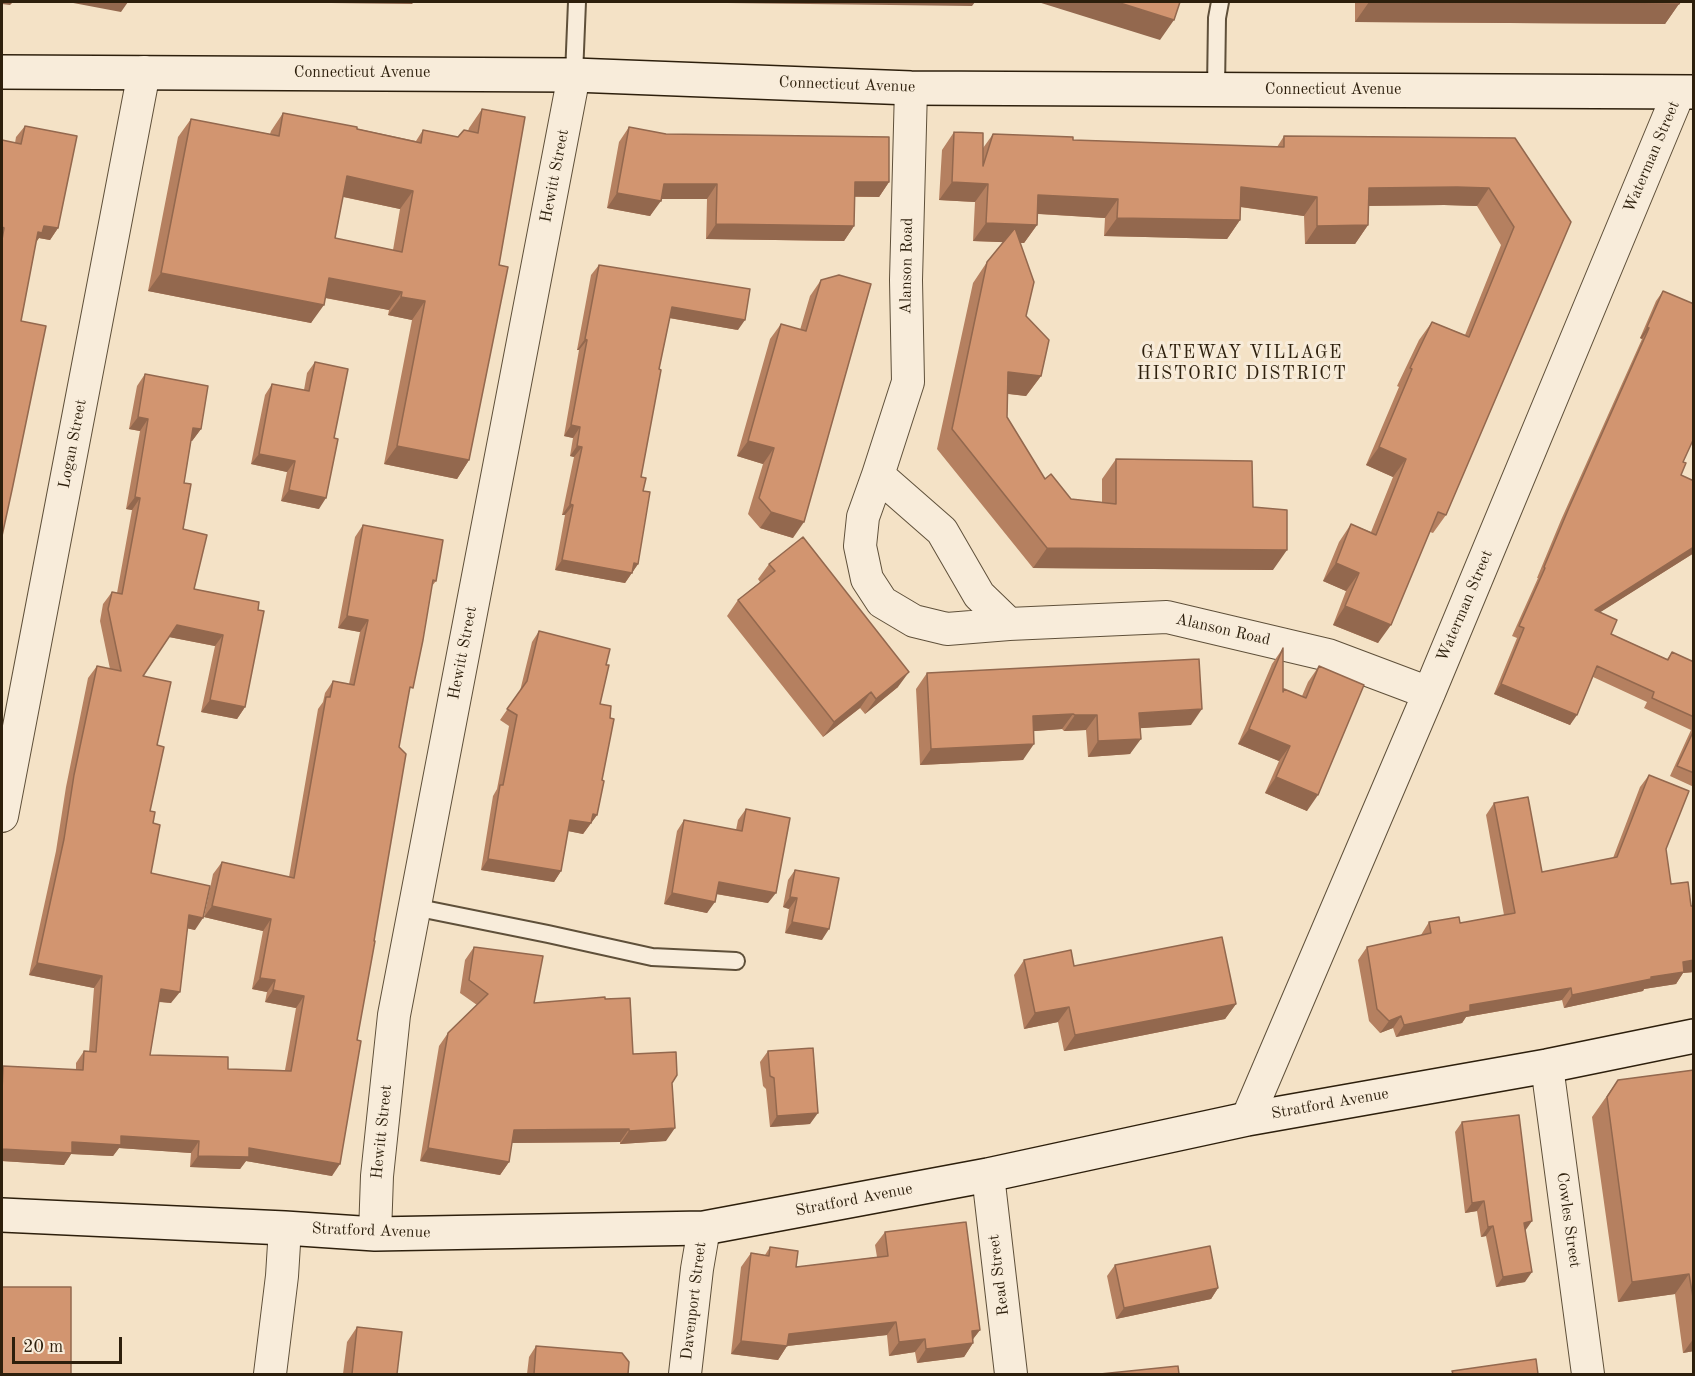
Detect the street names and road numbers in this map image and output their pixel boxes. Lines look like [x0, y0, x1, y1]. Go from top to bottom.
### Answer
street label: Connecticut Avenue [294, 63, 430, 83]
street label: Connecticut Avenue [778, 73, 916, 97]
street label: Connecticut Avenue [1265, 80, 1401, 100]
street label: Waterman Street [1620, 98, 1684, 216]
street label: Hewitt Street [537, 128, 573, 224]
street label: Alanson Road [897, 217, 917, 315]
street label: Logan Street [55, 398, 91, 490]
street label: Waterman Street [1433, 547, 1497, 665]
street label: Hewitt Street [445, 605, 481, 701]
street label: Alanson Road [1174, 610, 1272, 650]
street label: Hewitt Street [367, 1084, 397, 1180]
street label: Stratford Avenue [1270, 1084, 1390, 1124]
street label: Cowles Street [1552, 1171, 1584, 1269]
street label: Stratford Avenue [794, 1179, 914, 1221]
street label: Stratford Avenue [311, 1219, 431, 1243]
street label: Read Street [984, 1233, 1014, 1317]
street label: Davenport Street [677, 1241, 711, 1361]

